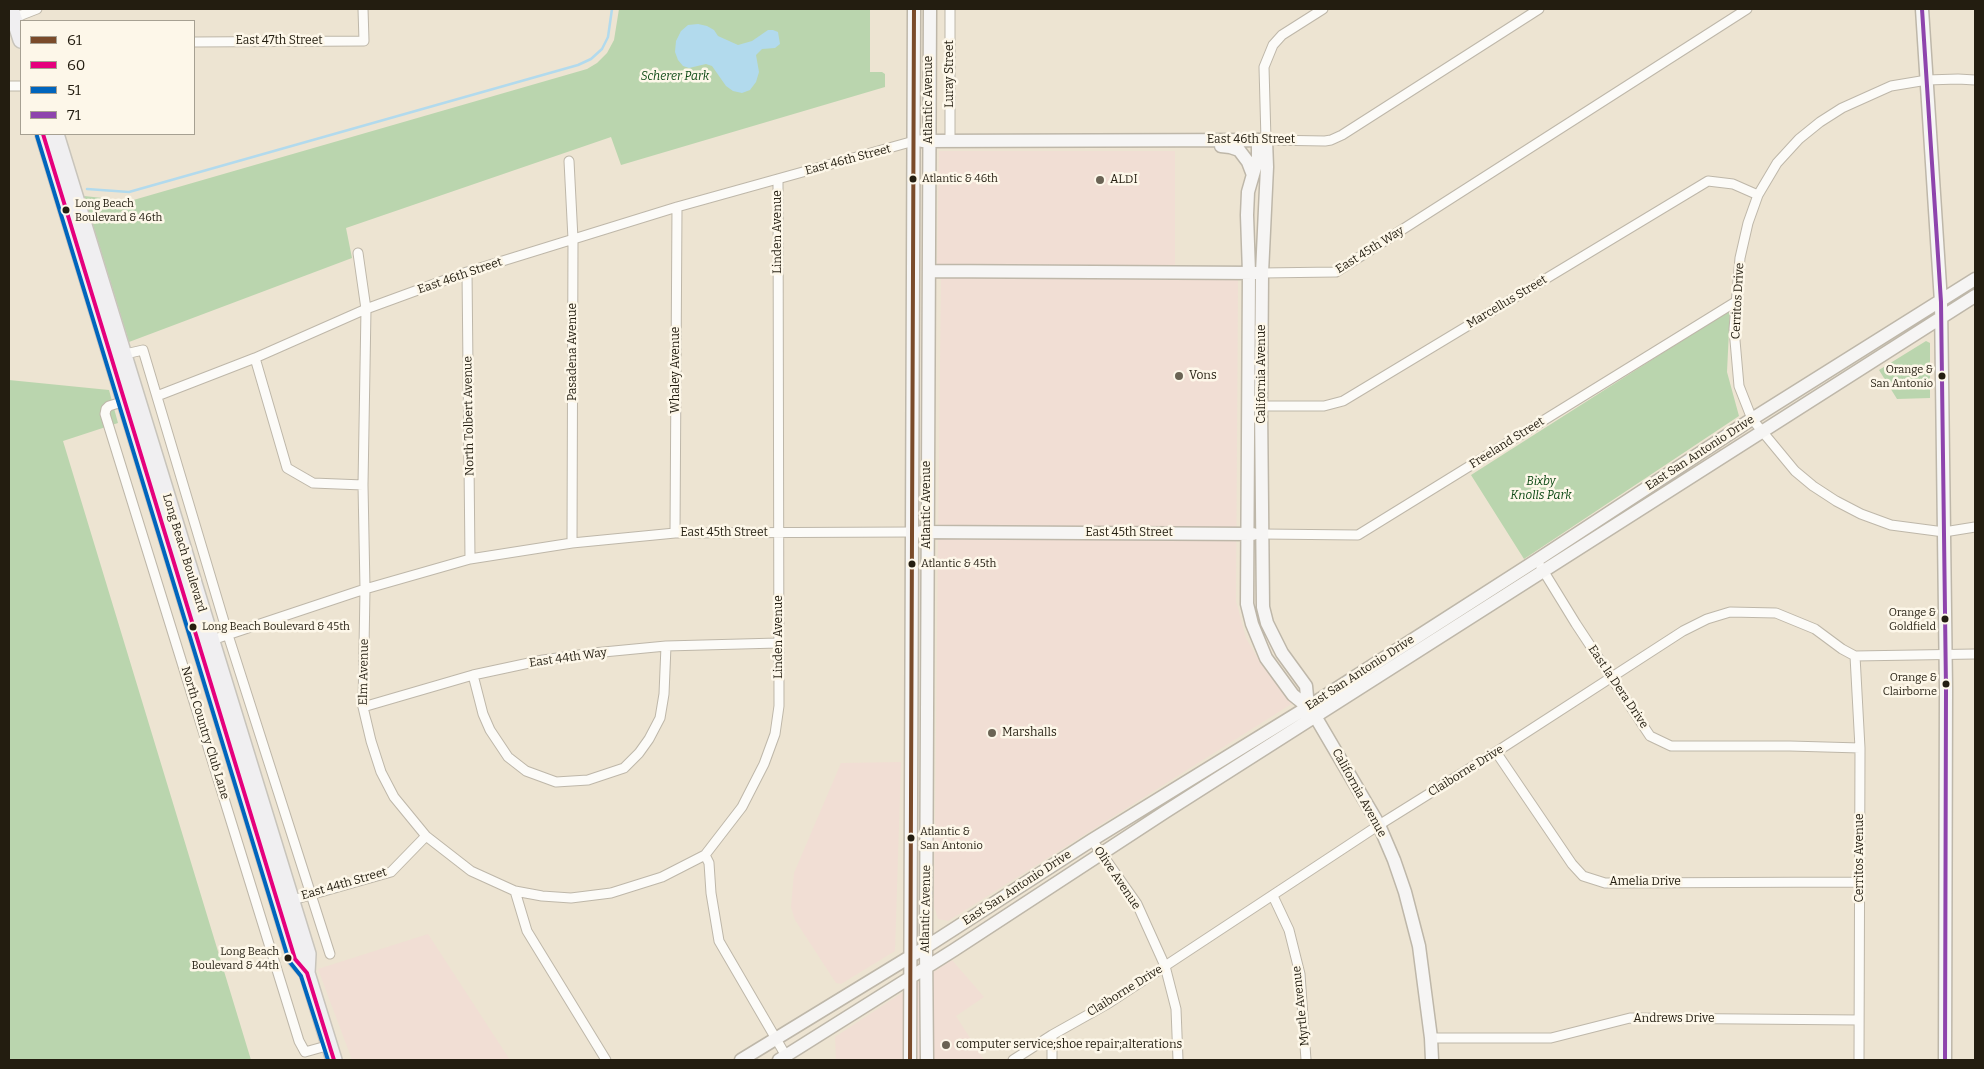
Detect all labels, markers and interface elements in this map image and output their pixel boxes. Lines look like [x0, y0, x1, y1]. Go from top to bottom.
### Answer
legend [20, 20, 195, 135]
text: 61 [67, 31, 82, 49]
street label: East 47th Street [235, 34, 323, 48]
street label: Luray Street [943, 40, 957, 108]
text: 60 [67, 56, 85, 74]
street label: Atlantic Avenue [922, 56, 936, 144]
park label: Scherer Park [641, 70, 709, 84]
text: 51 [67, 81, 81, 99]
text: 71 [67, 106, 81, 124]
street label: East 46th Street [1207, 133, 1295, 147]
street label: East 46th Street [803, 142, 893, 178]
place label: Atlantic & 46th [922, 172, 998, 186]
place label: ALDI [1110, 173, 1138, 187]
marker: Atlantic & 46th [908, 174, 918, 184]
marker: ALDI [1094, 174, 1106, 186]
street label: Linden Avenue [771, 190, 785, 274]
place label: Long Beach Boulevard & 46th [75, 197, 162, 223]
marker: Long Beach Boulevard & 46th [61, 205, 71, 215]
street label: East 45th Way [1333, 223, 1407, 277]
street label: East 46th Street [416, 255, 504, 297]
street label: Cerritos Drive [1729, 262, 1747, 340]
street label: Marcellus Street [1464, 272, 1550, 332]
street label: Pasadena Avenue [566, 303, 580, 401]
street label: California Avenue [1255, 324, 1269, 424]
street label: Whaley Avenue [669, 327, 683, 413]
street label: North Tolbert Avenue [461, 356, 477, 476]
place label: Orange & San Antonio [1870, 363, 1933, 389]
place label: Vons [1189, 369, 1217, 383]
marker: Vons [1173, 370, 1185, 382]
marker: Orange & San Antonio [1937, 371, 1947, 381]
street label: East San Antonio Drive [1643, 412, 1757, 494]
street label: Freeland Street [1467, 414, 1547, 472]
street label: Atlantic Avenue [920, 461, 934, 549]
park label: Bixby Knolls Park [1510, 475, 1572, 503]
street label: Long Beach Boulevard [159, 492, 209, 614]
street label: East 45th Street [680, 526, 768, 540]
street label: East 45th Street [1085, 526, 1173, 540]
place label: Atlantic & 45th [921, 557, 996, 571]
marker: Atlantic & 45th [907, 559, 917, 569]
street label: Linden Avenue [772, 595, 786, 679]
place label: Orange & Goldfield [1889, 606, 1936, 632]
marker: Orange & Goldfield [1940, 614, 1950, 624]
place label: Long Beach Boulevard & 45th [202, 620, 350, 634]
marker: Long Beach Boulevard & 45th [188, 622, 198, 632]
street label: East San Antonio Drive [1303, 632, 1417, 714]
street label: Elm Avenue [356, 638, 372, 706]
street label: East la Dera Drive [1585, 643, 1651, 731]
street label: East 44th Way [528, 645, 608, 671]
street label: North Country Club Lane [178, 665, 232, 801]
place label: Orange & Clairborne [1883, 671, 1937, 697]
marker: Orange & Clairborne [1941, 679, 1951, 689]
place label: Marshalls [1002, 726, 1057, 740]
marker: Marshalls [986, 727, 998, 739]
street label: Claiborne Drive [1426, 742, 1506, 800]
street label: California Avenue [1329, 746, 1389, 840]
street label: Cerritos Avenue [1853, 813, 1867, 903]
place label: Atlantic & San Antonio [920, 825, 983, 851]
marker: Atlantic & San Antonio [906, 833, 916, 843]
street label: Olive Avenue [1091, 844, 1143, 912]
street label: East San Antonio Drive [960, 847, 1074, 929]
street label: East 44th Street [300, 865, 388, 903]
street label: Atlantic Avenue [918, 865, 934, 953]
street label: Amelia Drive [1609, 875, 1681, 889]
place label: Long Beach Boulevard & 44th [192, 945, 279, 971]
marker: Long Beach Boulevard & 44th [283, 953, 293, 963]
street label: Claiborne Drive [1085, 962, 1165, 1020]
street label: Myrtle Avenue [1290, 965, 1312, 1047]
street label: Andrews Drive [1633, 1012, 1715, 1026]
place label: computer service;shoe repair;alterations [956, 1038, 1182, 1052]
marker: computer service;shoe repair;alterations [940, 1039, 952, 1051]

